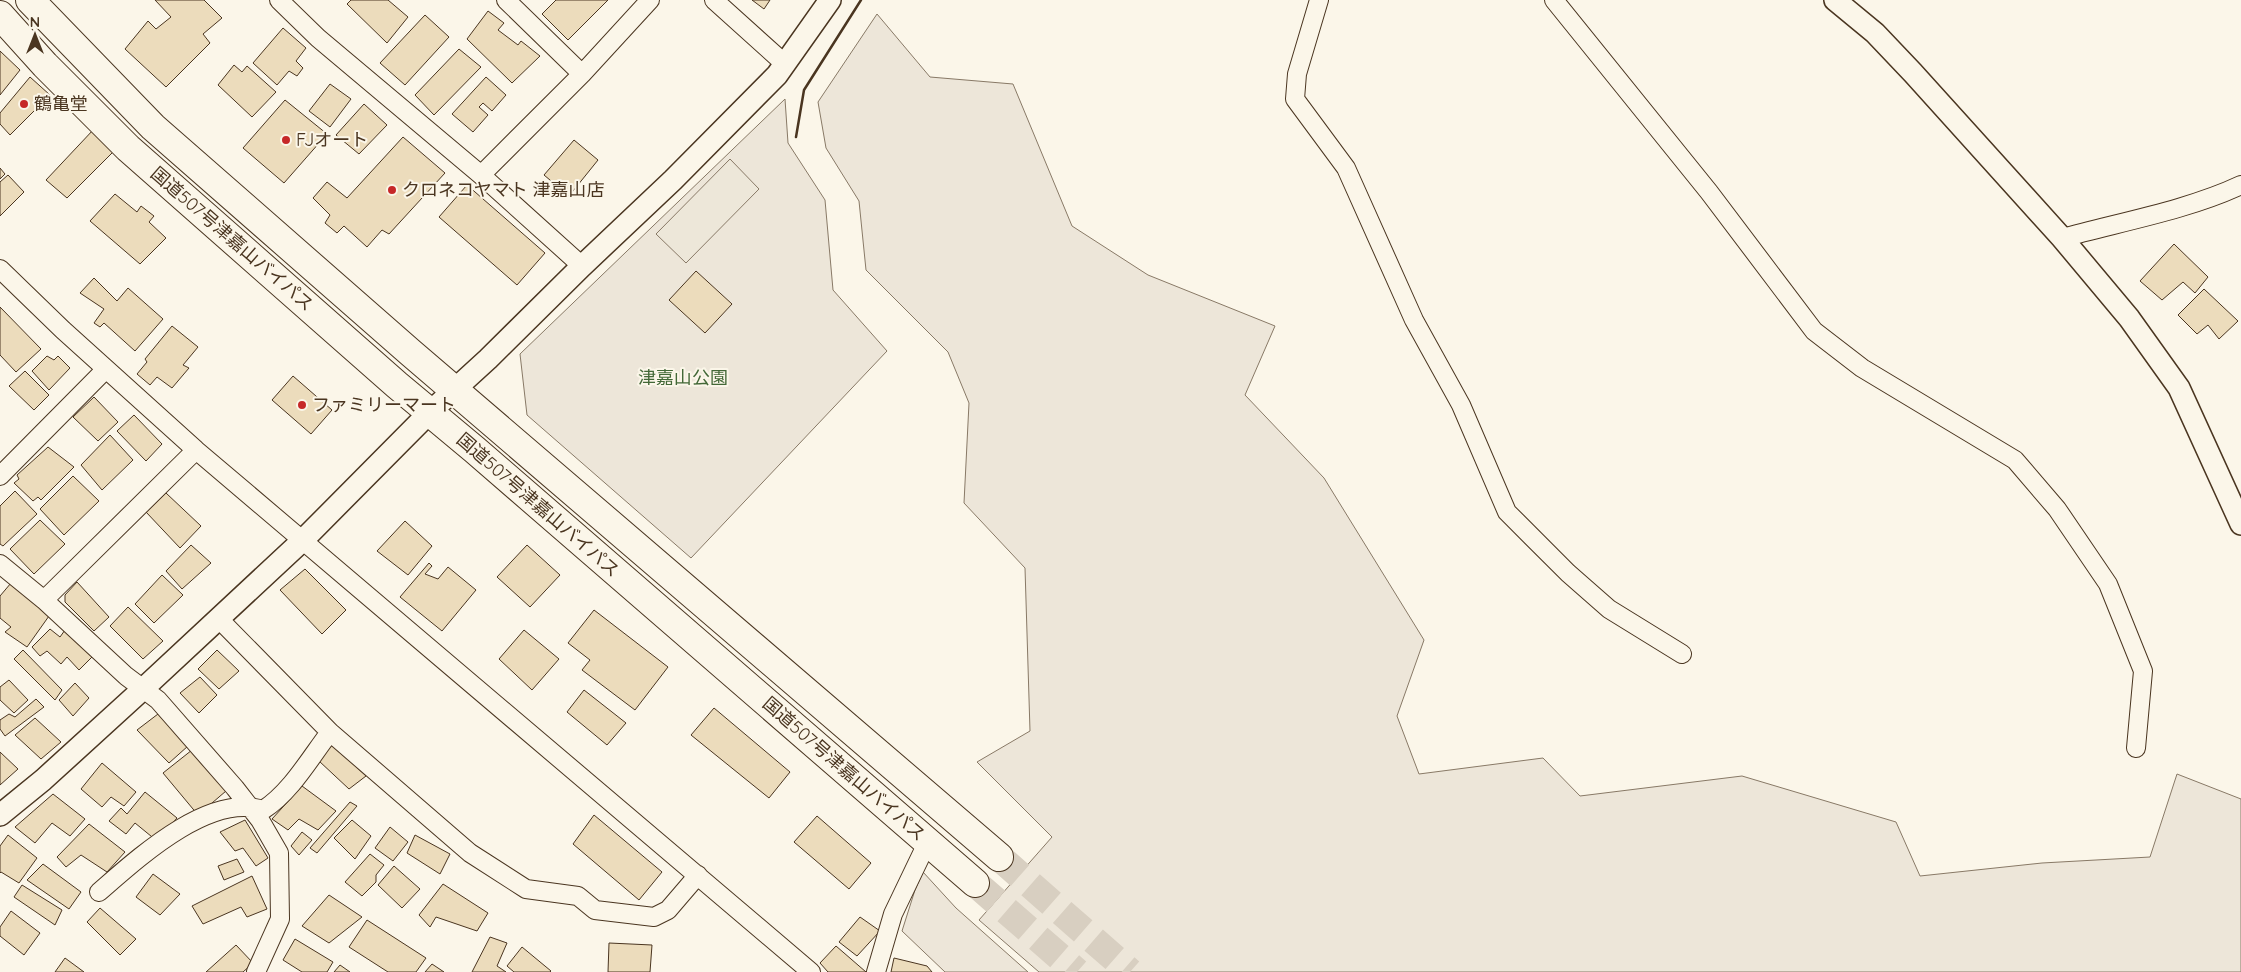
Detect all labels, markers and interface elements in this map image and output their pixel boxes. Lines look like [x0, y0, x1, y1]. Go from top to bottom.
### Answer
north arrow [10, 10, 60, 60]
text: N [30, 13, 40, 31]
place label: 鶴亀堂 [34, 92, 88, 115]
marker: 鶴亀堂 [18, 98, 30, 110]
place label: FJオート [296, 128, 368, 151]
marker: FJオート [280, 134, 292, 146]
street label: 国道507号津嘉山バイパス [146, 162, 319, 316]
place label: クロネコヤマト 津嘉山店 [402, 178, 605, 201]
marker: クロネコヤマト 津嘉山店 [386, 184, 398, 196]
park label: 津嘉山公園 [638, 366, 728, 389]
place label: ファミリーマート [312, 393, 456, 416]
marker: ファミリーマート [296, 399, 308, 411]
street label: 国道507号津嘉山バイパス [452, 428, 625, 582]
street label: 国道507号津嘉山バイパス [758, 692, 931, 846]

